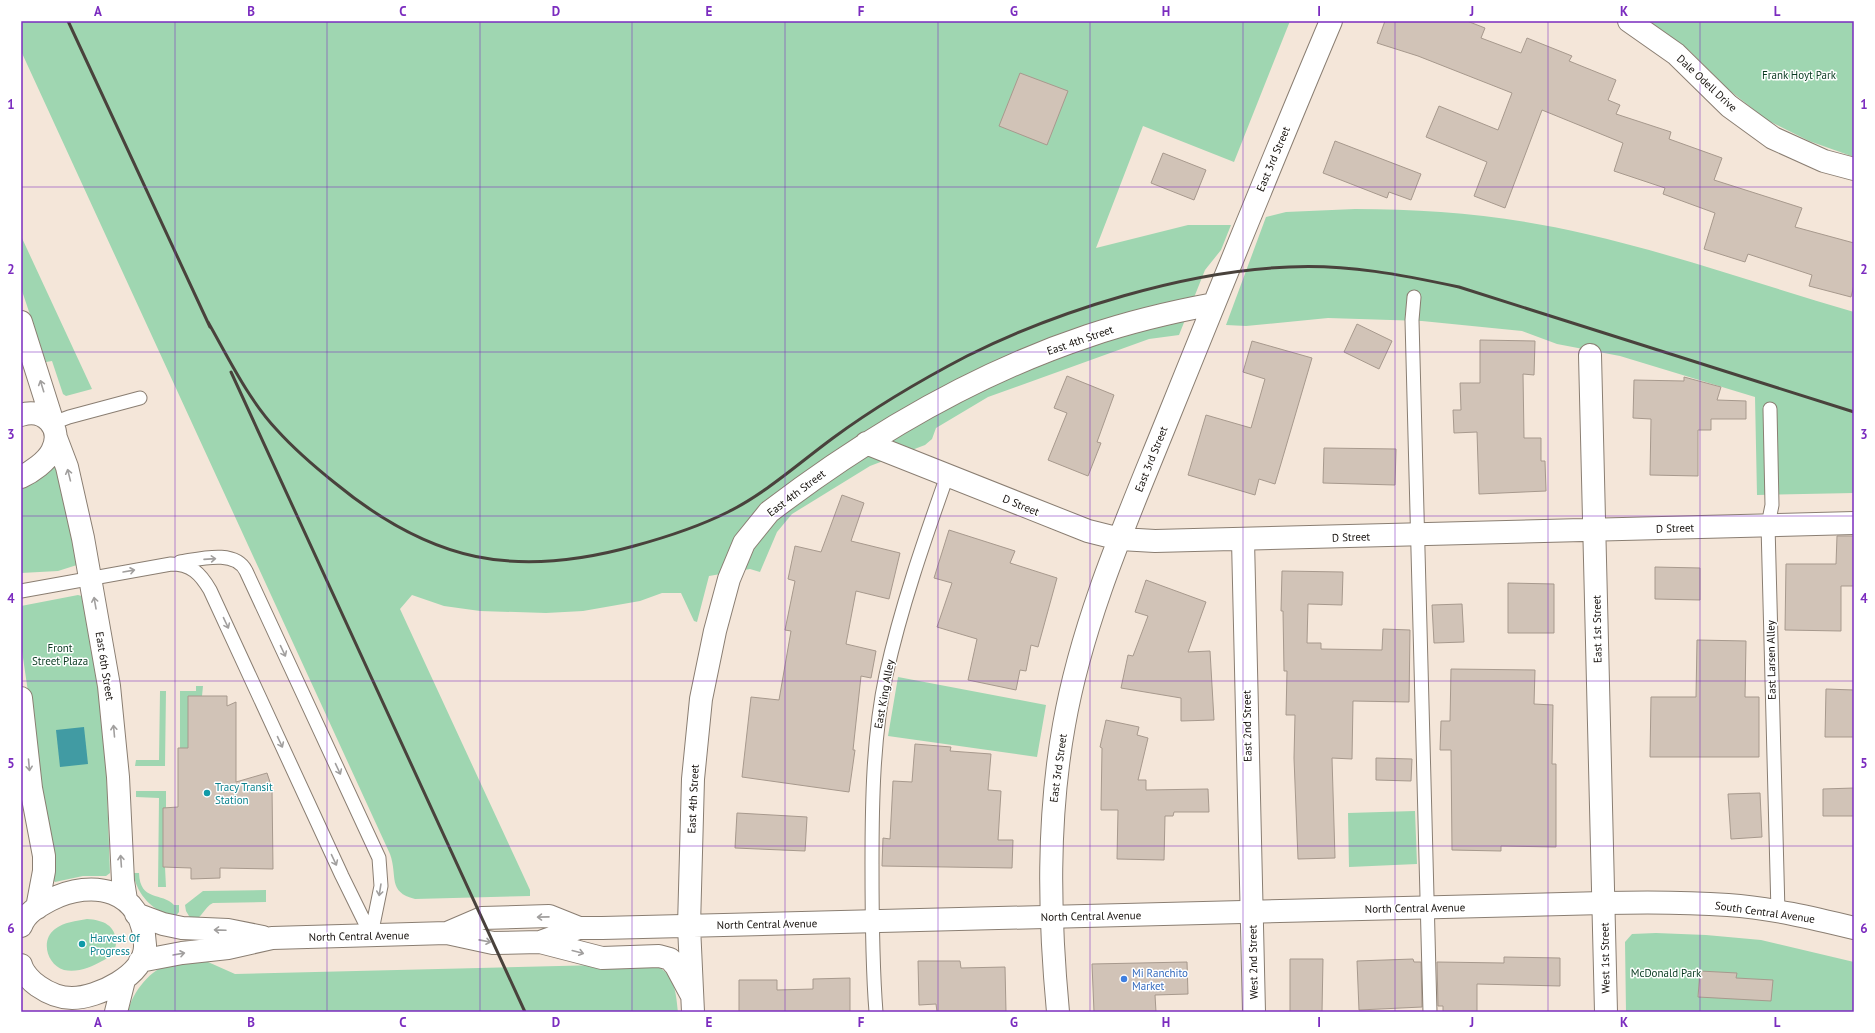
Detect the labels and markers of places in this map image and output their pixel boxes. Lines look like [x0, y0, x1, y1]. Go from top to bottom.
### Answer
place label: Tracy Transit Station [215, 780, 273, 807]
marker: Tracy Transit Station [202, 788, 212, 798]
place label: Harvest Of Progress [90, 931, 140, 958]
marker: Harvest Of Progress [77, 939, 87, 949]
place label: Mi Ranchito Market [1132, 966, 1188, 993]
marker: Mi Ranchito Market [1119, 974, 1129, 984]

